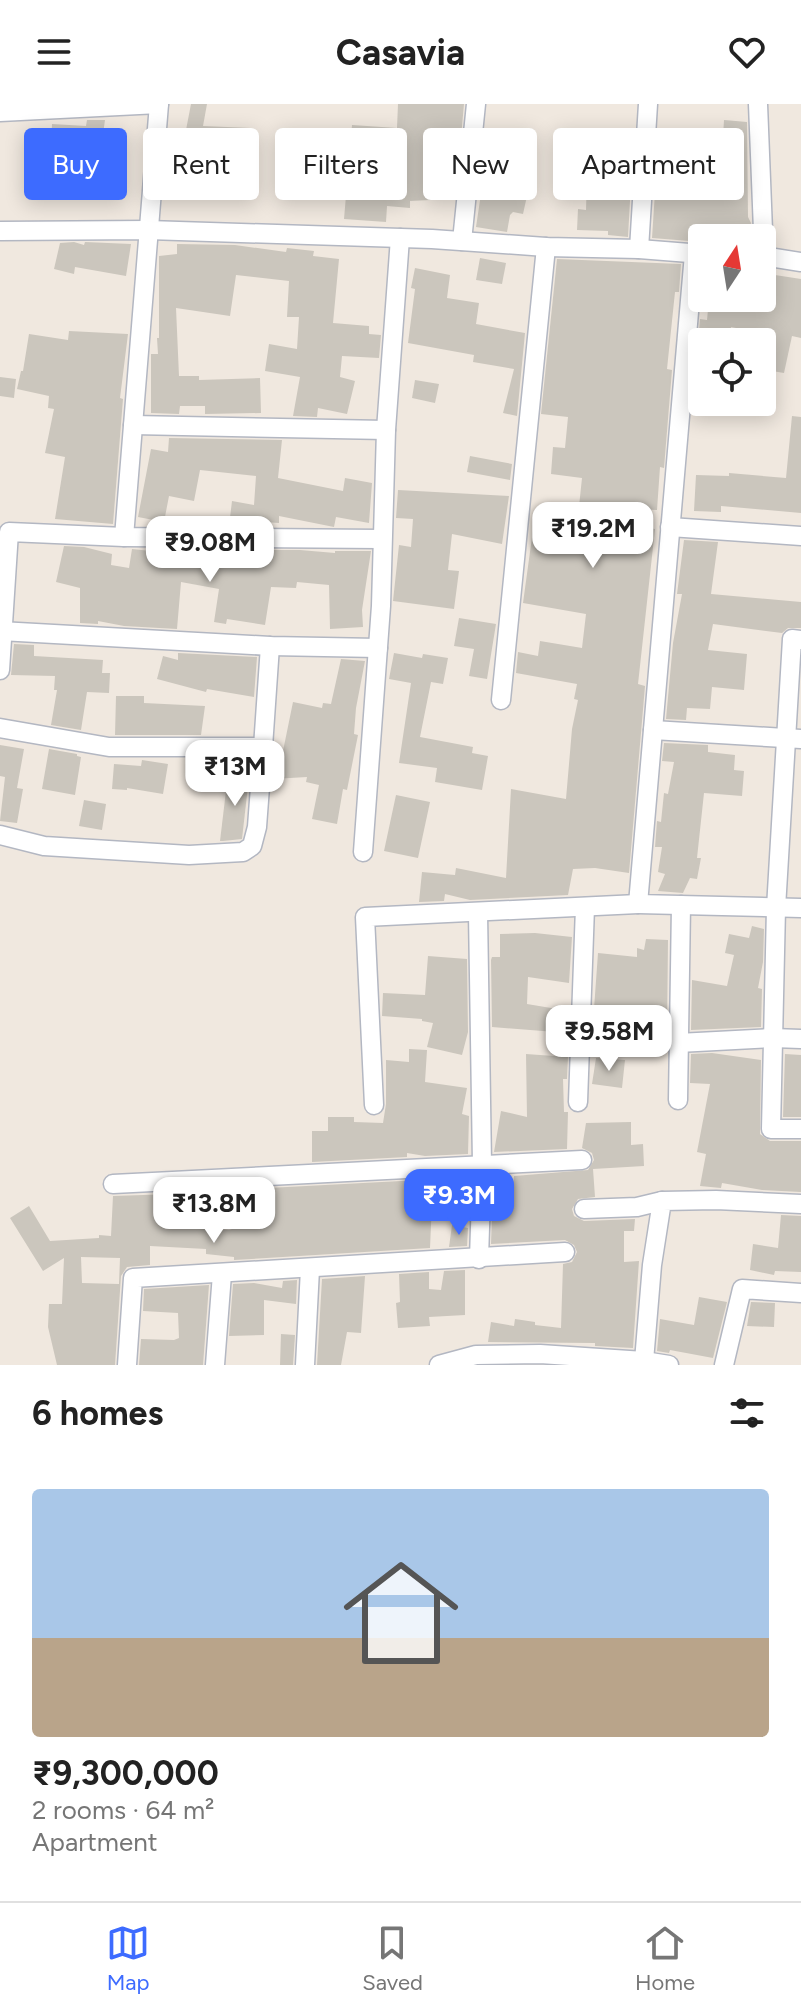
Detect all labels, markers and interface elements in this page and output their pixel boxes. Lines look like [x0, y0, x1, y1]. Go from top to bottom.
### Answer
icon: menu [32, 30, 76, 74]
icon: heart [725, 30, 769, 74]
text: Casavia [336, 31, 465, 74]
chip: Buy [24, 128, 127, 200]
chip: Rent [143, 128, 259, 200]
chip: Filters [275, 128, 407, 200]
chip: New [423, 128, 537, 200]
chip: Apartment [553, 128, 744, 200]
north arrow [688, 224, 776, 312]
map controls [688, 224, 776, 416]
button: locate [688, 328, 776, 416]
pin: ₹19.2M [528, 502, 658, 570]
text: ₹19.2M [550, 512, 636, 544]
pin: ₹9.08M [145, 516, 275, 584]
text: ₹9.08M [164, 526, 256, 558]
pin: ₹13M [188, 740, 282, 808]
text: ₹13M [203, 750, 267, 782]
pin: ₹9.58M [544, 1005, 674, 1073]
text: ₹9.58M [564, 1015, 654, 1047]
pin: ₹9.3M [403, 1169, 515, 1237]
pin: ₹13.8M [149, 1177, 279, 1245]
text: ₹9.3M [422, 1179, 496, 1211]
text: ₹13.8M [171, 1187, 257, 1219]
icon: filters [725, 1391, 769, 1435]
text: 6 homes [32, 1393, 163, 1434]
icon: home [329, 1541, 473, 1685]
text: ₹9,300,000 [32, 1753, 219, 1794]
text: 2 rooms · 64 m² [32, 1794, 214, 1826]
text: Apartment [32, 1826, 158, 1858]
tab: Map [106, 1921, 150, 1996]
tab: Saved [362, 1921, 423, 1996]
tab: Home [635, 1921, 695, 1996]

